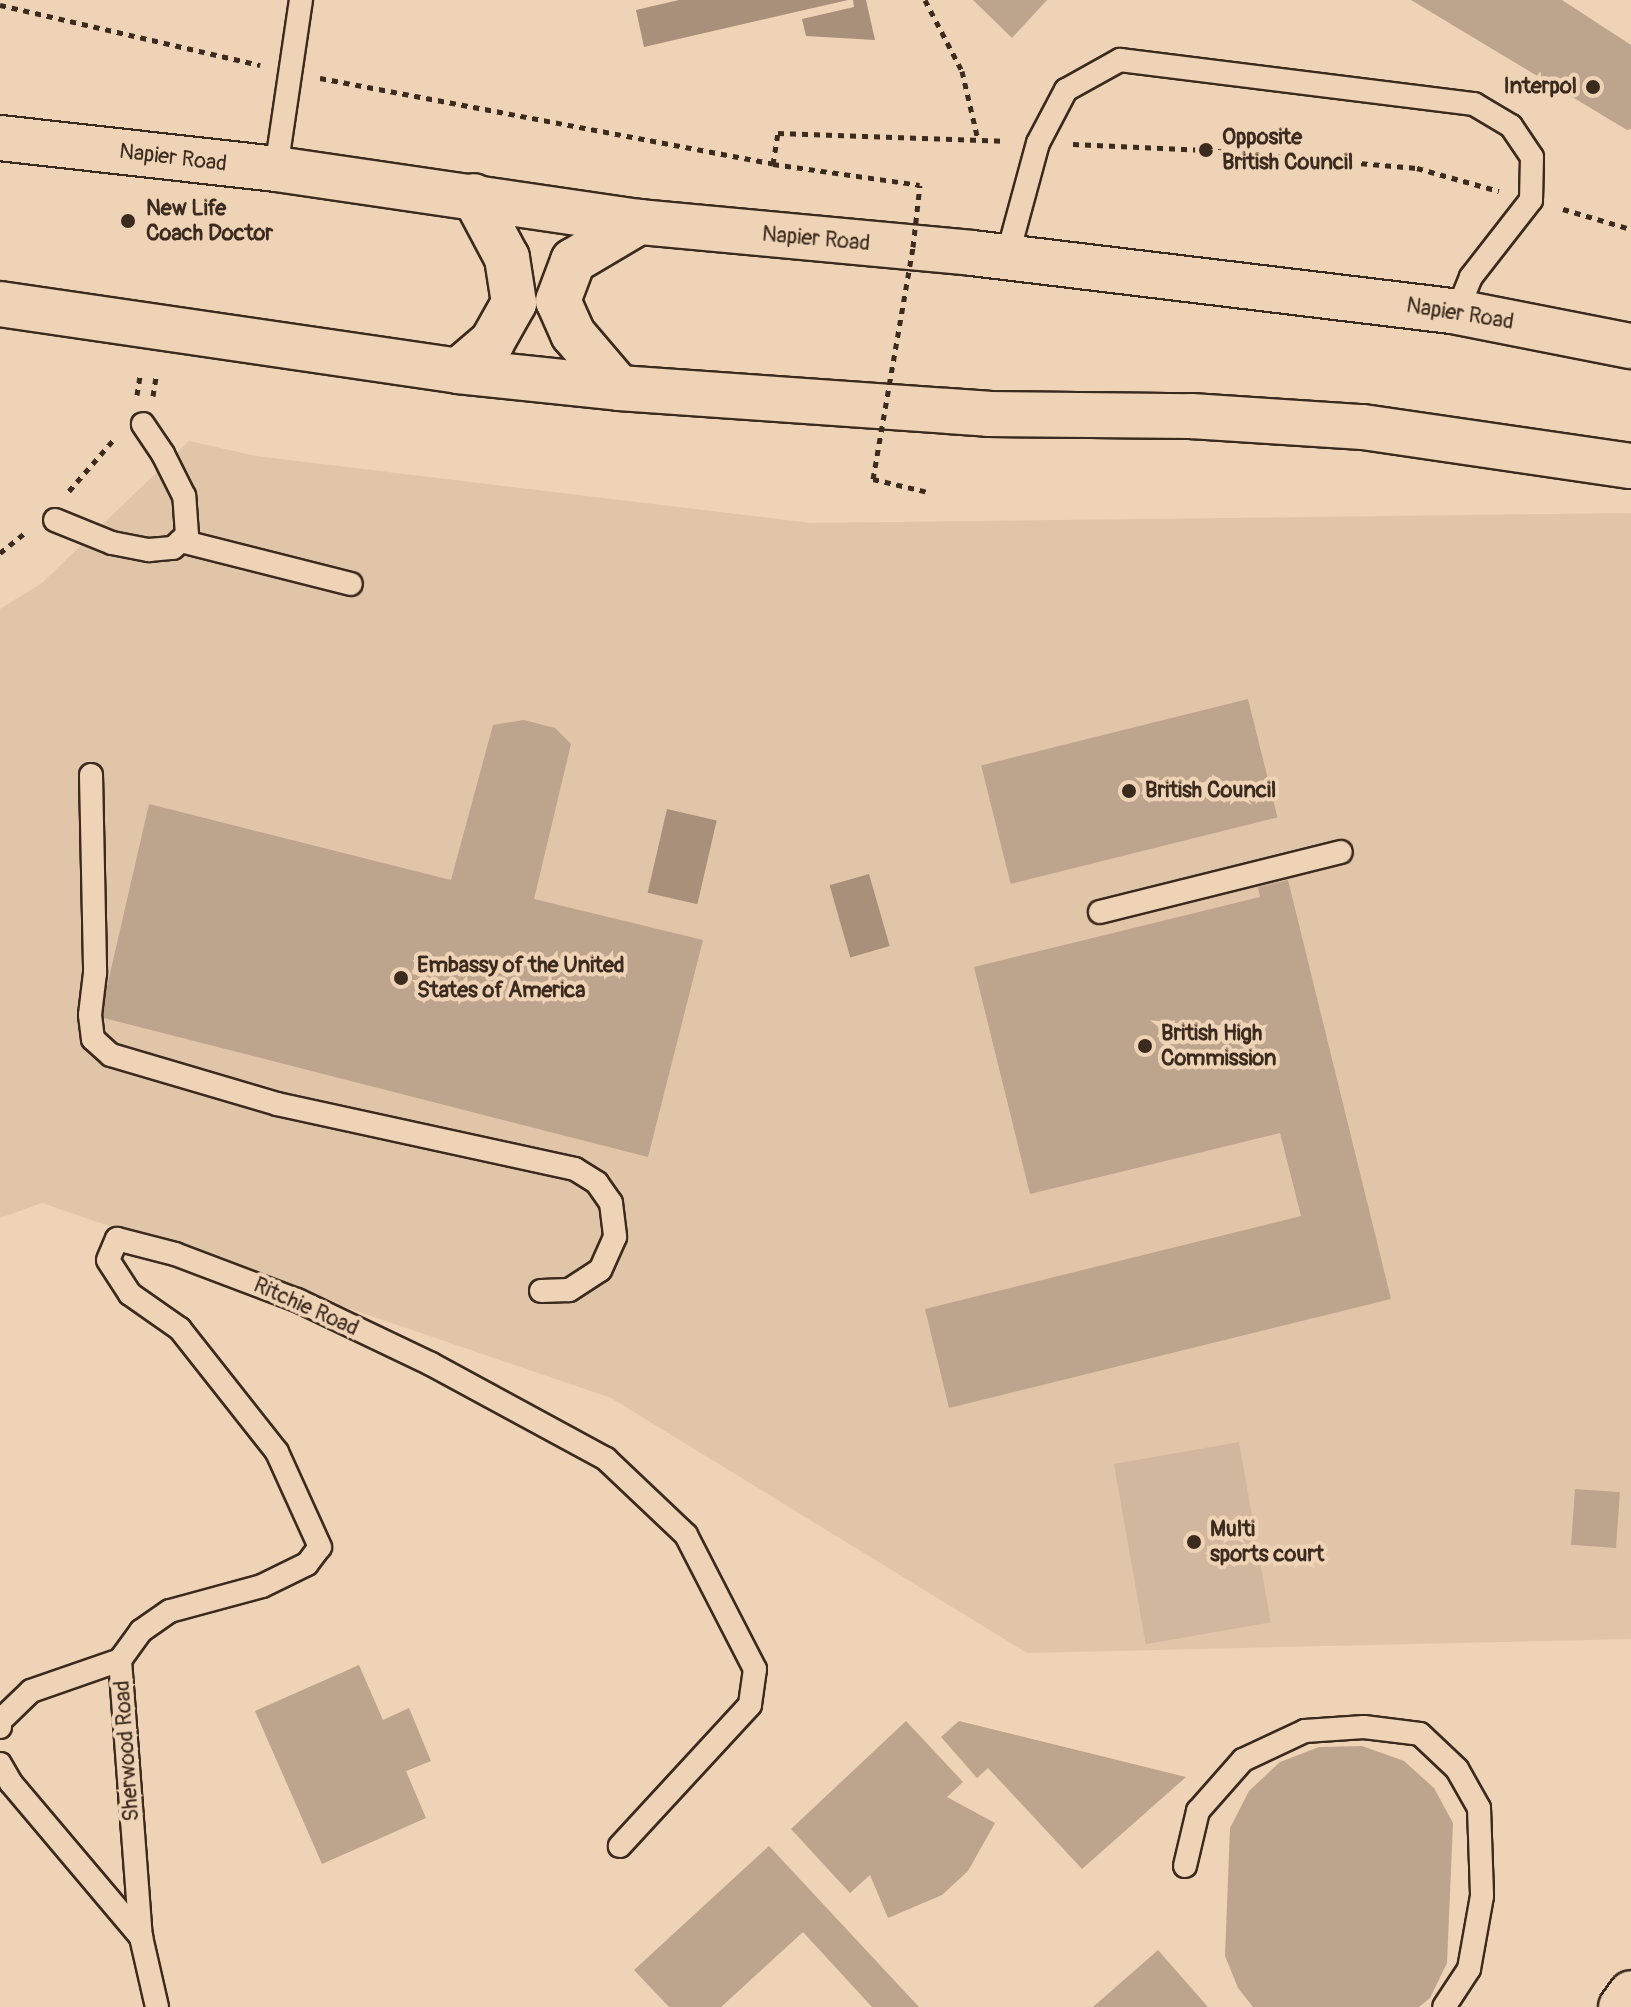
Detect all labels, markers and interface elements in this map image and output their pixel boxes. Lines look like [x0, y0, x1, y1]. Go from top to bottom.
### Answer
place label: Interpol [1504, 74, 1577, 100]
marker: Interpol [1584, 78, 1602, 96]
place label: Opposite British Council [1222, 124, 1353, 176]
street label: Napier Road [118, 138, 228, 178]
marker: Opposite British Council [1197, 141, 1215, 159]
place label: New Life Coach Doctor [146, 195, 273, 246]
marker: New Life Coach Doctor [117, 210, 139, 232]
street label: Napier Road [761, 221, 871, 257]
street label: Napier Road [1404, 292, 1516, 336]
place label: British Council [1145, 778, 1276, 804]
marker: British Council [1120, 782, 1138, 800]
place label: Embassy of the United States of America [417, 952, 625, 1004]
marker: Embassy of the United States of America [392, 969, 410, 987]
place label: British High Commission [1161, 1020, 1276, 1072]
marker: British High Commission [1136, 1037, 1154, 1055]
street label: Ritchie Road [249, 1272, 363, 1342]
place label: Multi sports court [1210, 1516, 1324, 1568]
marker: Multi sports court [1185, 1533, 1203, 1551]
street label: Sherwood Road [109, 1680, 145, 1822]

